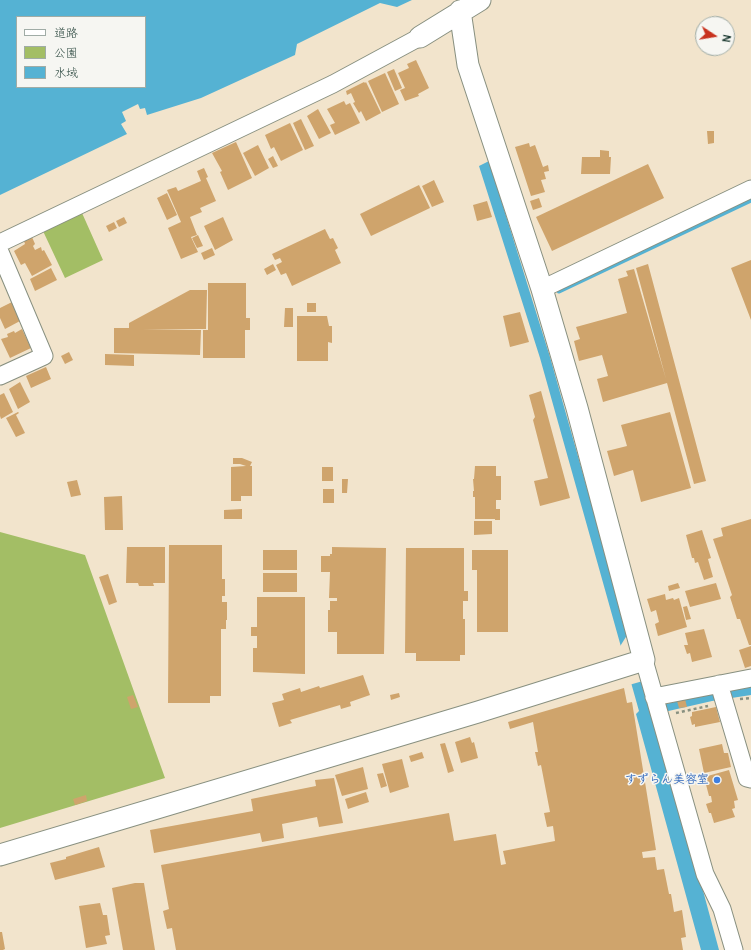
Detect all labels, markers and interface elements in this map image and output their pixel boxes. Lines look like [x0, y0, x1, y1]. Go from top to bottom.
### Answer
legend [16, 16, 146, 88]
north arrow [695, 16, 735, 56]
text: 道路 [54, 26, 78, 41]
text: N [719, 33, 733, 43]
text: 公園 [54, 46, 78, 61]
text: 水域 [54, 66, 78, 81]
place label: すずらん美容室 [625, 773, 709, 787]
marker: すずらん美容室 [712, 775, 722, 785]

